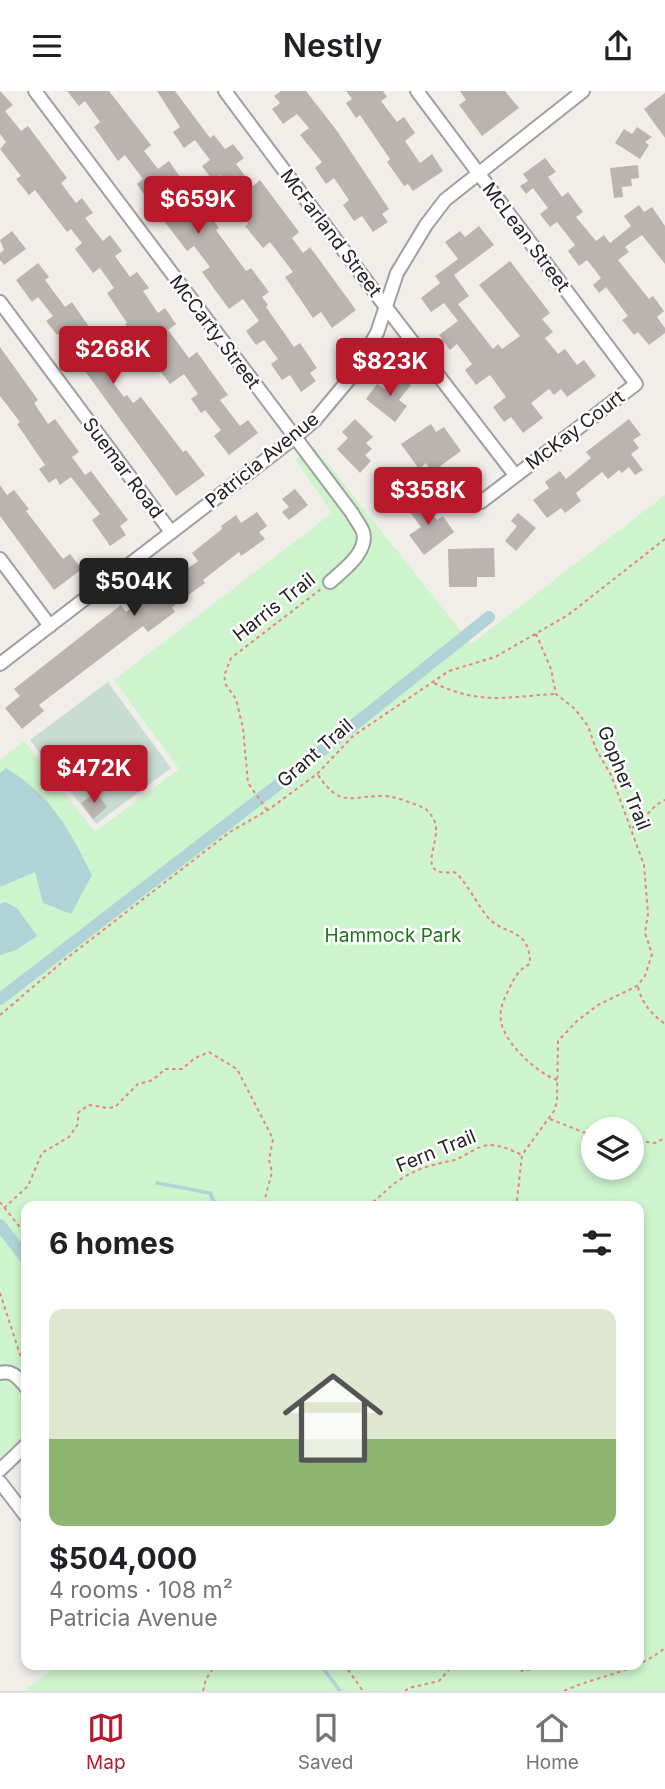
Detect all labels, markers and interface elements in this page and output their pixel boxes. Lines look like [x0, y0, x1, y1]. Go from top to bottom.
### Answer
text: Nestly [283, 26, 382, 65]
icon: menu [28, 27, 66, 65]
icon: share [599, 27, 637, 65]
street label: McFarland Street [275, 165, 387, 301]
pin: $659K [149, 177, 247, 236]
street label: McLean Street [477, 178, 575, 296]
text: $659K [160, 185, 236, 213]
street label: McCarty Street [165, 271, 265, 393]
pin: $268K [64, 327, 162, 386]
text: $268K [75, 335, 151, 363]
pin: $823K [341, 338, 439, 398]
text: $823K [352, 347, 428, 375]
street label: McKay Court [521, 385, 629, 475]
street label: Patricia Avenue [201, 407, 323, 513]
street label: Suemar Road [78, 413, 168, 523]
pin: $358K [379, 467, 477, 527]
text: $358K [390, 476, 466, 504]
pin: $504K [85, 559, 183, 618]
text: $504K [95, 567, 173, 595]
street label: Harris Trail [228, 568, 320, 646]
street label: Grant Trail [272, 714, 358, 792]
street label: Gopher Trail [593, 723, 655, 833]
pin: $472K [45, 745, 143, 805]
text: $472K [56, 754, 132, 782]
park label: Hammock Park [325, 924, 462, 947]
map controls [581, 1117, 644, 1180]
button: layers [581, 1117, 644, 1180]
street label: Fern Trail [393, 1125, 479, 1177]
icon: filters [578, 1224, 616, 1262]
text: 6 homes [49, 1225, 175, 1261]
icon: home [270, 1355, 396, 1481]
text: $504,000 [49, 1540, 197, 1576]
text: 4 rooms · 108 m² [49, 1576, 233, 1604]
text: Patricia Avenue [49, 1604, 218, 1632]
tab: Map [86, 1709, 126, 1774]
tab: Saved [298, 1709, 353, 1774]
tab: Home [526, 1709, 579, 1774]

